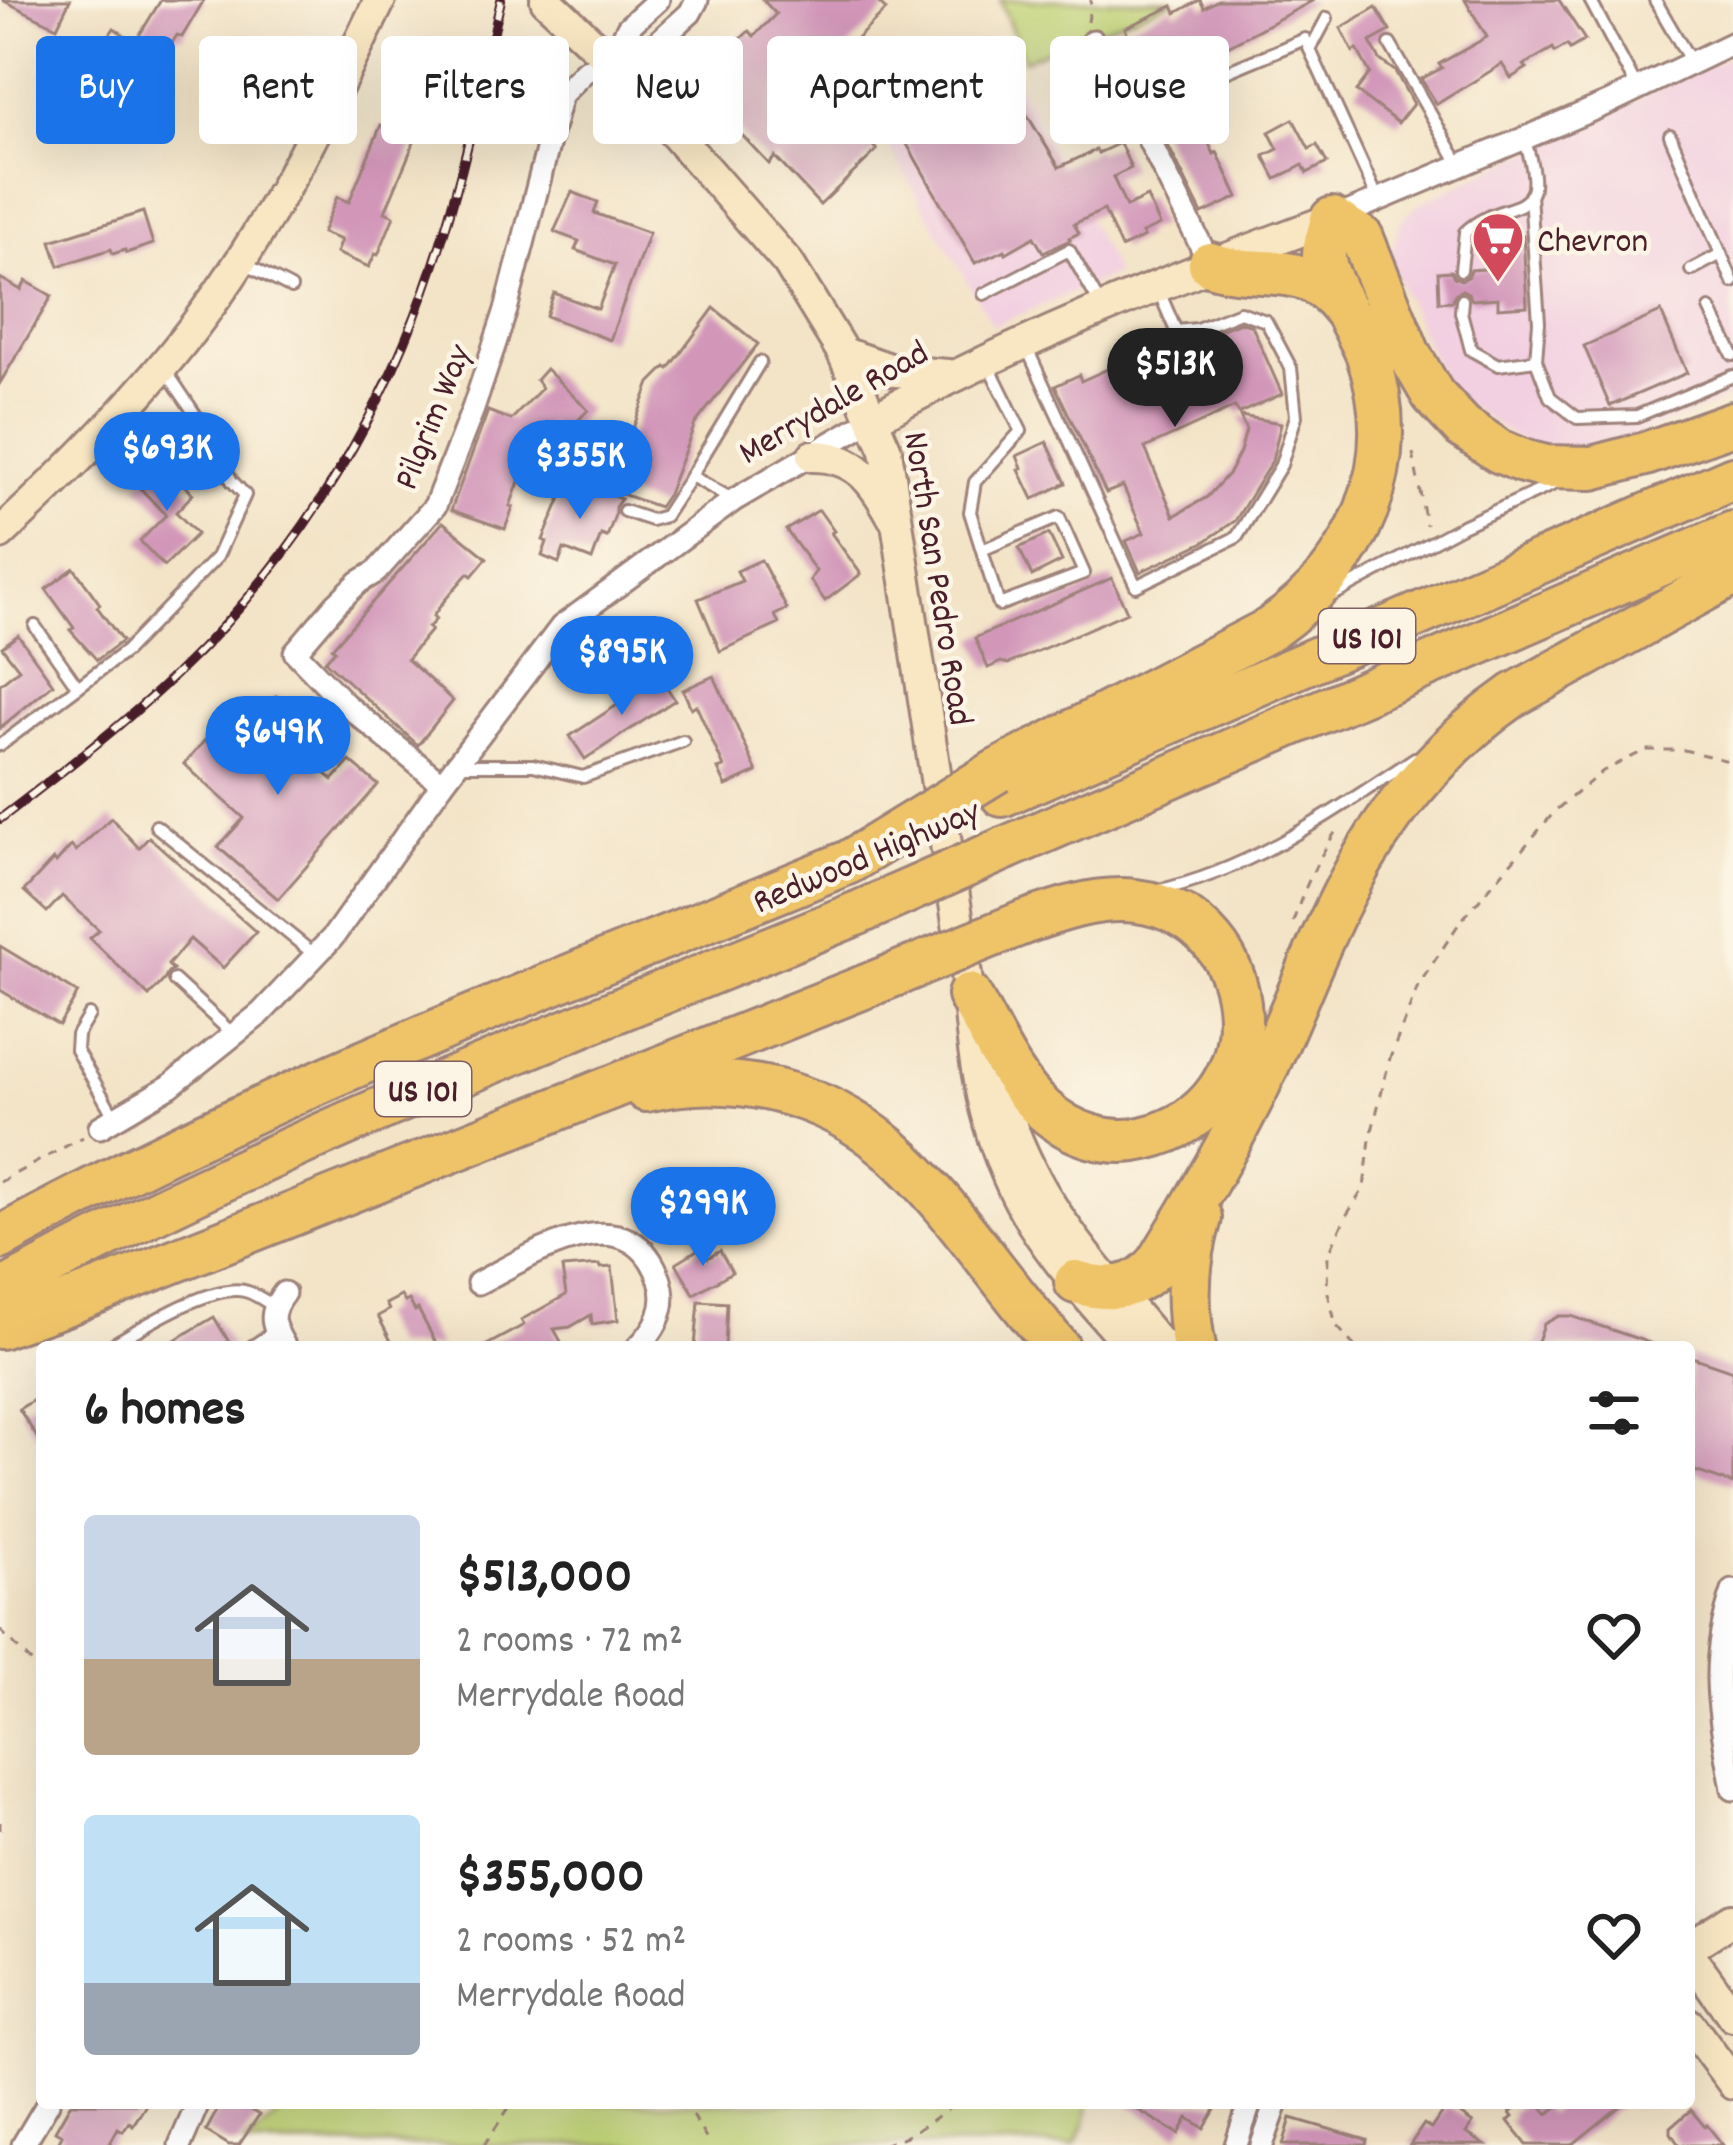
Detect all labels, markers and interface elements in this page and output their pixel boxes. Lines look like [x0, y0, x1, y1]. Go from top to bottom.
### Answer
chip: Buy [36, 36, 175, 144]
chip: Rent [199, 36, 357, 144]
chip: Filters [381, 36, 569, 144]
chip: New [593, 36, 743, 144]
chip: Apartment [767, 36, 1026, 144]
chip: House [1050, 36, 1229, 144]
supermarket icon: Chevron [1470, 210, 1526, 284]
place label: Chevron [1537, 218, 1648, 270]
pin: $513K [1091, 328, 1259, 430]
street label: Merrydale Road [730, 330, 940, 481]
street label: Pilgrim Way [383, 337, 489, 499]
text: $513K [1134, 339, 1216, 394]
pin: $693K [83, 412, 251, 514]
pin: $355K [496, 420, 664, 522]
text: $693K [121, 423, 213, 478]
street label: North San Pedro Road [886, 428, 984, 730]
text: $355K [534, 431, 626, 486]
road number: US 101 [1319, 609, 1415, 663]
pin: $895K [538, 616, 706, 718]
text: $895K [577, 627, 667, 682]
pin: $649K [194, 696, 362, 798]
text: $649K [233, 707, 323, 762]
street label: Redwood Highway [746, 788, 990, 931]
road number: US 101 [375, 1062, 471, 1116]
pin: $299K [619, 1167, 787, 1269]
text: $299K [658, 1178, 748, 1233]
text: 6 homes [84, 1377, 246, 1449]
icon: filters [1581, 1380, 1647, 1446]
text: $513,000 [456, 1544, 632, 1616]
icon: home [180, 1563, 324, 1707]
icon: heart [1581, 1602, 1647, 1668]
text: 2 rooms · 72 m² [456, 1616, 683, 1671]
text: Merrydale Road [456, 1671, 686, 1726]
text: $355,000 [456, 1844, 645, 1916]
icon: home [180, 1863, 324, 2007]
icon: heart [1581, 1902, 1647, 1968]
text: 2 rooms · 52 m² [456, 1916, 686, 1971]
text: Merrydale Road [456, 1971, 686, 2026]

